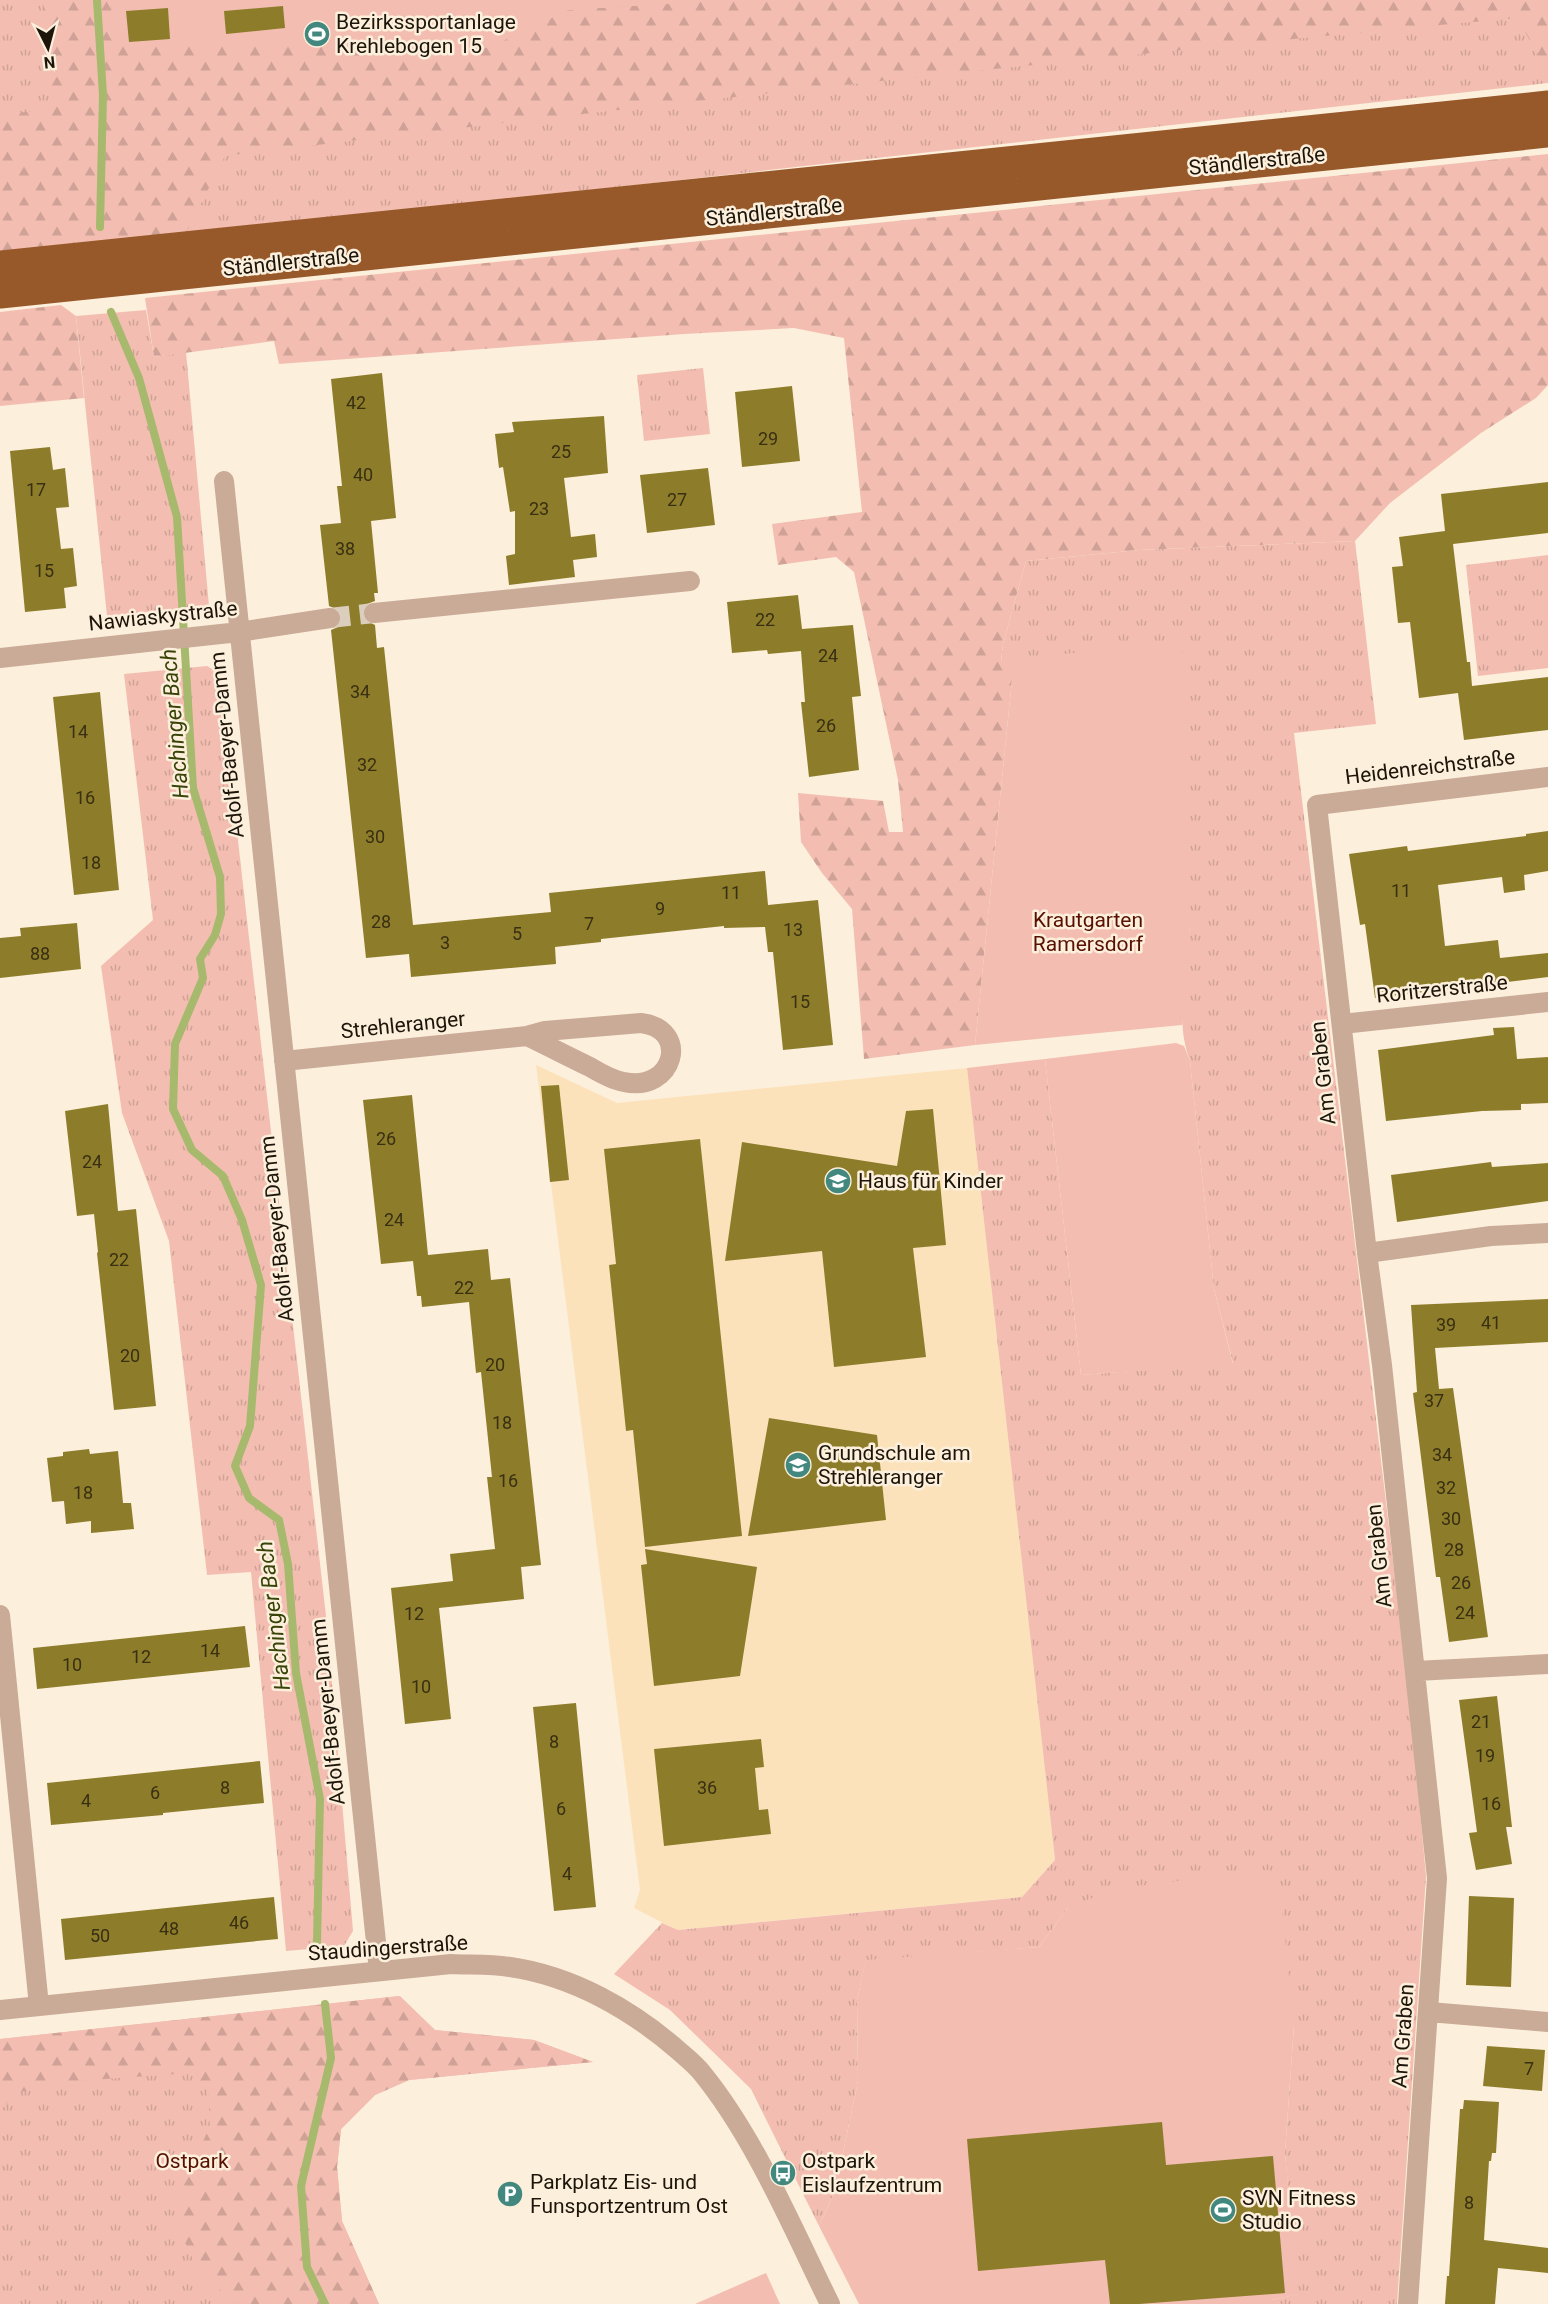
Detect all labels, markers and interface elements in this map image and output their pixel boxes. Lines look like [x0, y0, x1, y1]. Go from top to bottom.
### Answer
place label: Bezirkssportanlage Krehlebogen 15 [336, 10, 516, 58]
north arrow [18, 18, 78, 78]
sports icon: Bezirkssportanlage Krehlebogen 15 [302, 19, 332, 49]
text: N [43, 52, 56, 72]
street label: Ständlerstraße [1188, 142, 1326, 180]
street label: Ständlerstraße [705, 193, 843, 231]
street label: Ständlerstraße [222, 243, 360, 281]
house number: 42 [346, 392, 366, 413]
house number: 29 [758, 428, 778, 449]
house number: 25 [551, 441, 571, 462]
house number: 40 [353, 464, 373, 485]
house number: 17 [26, 479, 46, 500]
house number: 27 [667, 489, 687, 510]
house number: 23 [529, 498, 549, 519]
house number: 38 [335, 538, 355, 559]
house number: 15 [34, 560, 54, 581]
street label: Nawiaskystraße [87, 596, 239, 636]
house number: 22 [755, 609, 775, 630]
house number: 24 [818, 645, 838, 666]
water label: Hachinger Bach [155, 648, 194, 800]
street label: Adolf-Baeyer-Damm [205, 651, 249, 839]
house number: 34 [350, 681, 370, 702]
house number: 26 [816, 715, 836, 736]
house number: 14 [68, 721, 88, 742]
street label: Heidenreichstraße [1344, 745, 1516, 789]
house number: 32 [357, 754, 377, 775]
house number: 16 [75, 787, 95, 808]
house number: 30 [365, 826, 385, 847]
house number: 18 [81, 852, 101, 873]
house number: 11 [1391, 880, 1411, 901]
house number: 11 [721, 882, 741, 903]
house number: 9 [655, 898, 665, 919]
park label: Krautgarten Ramersdorf [1033, 908, 1144, 956]
house number: 28 [371, 911, 391, 932]
house number: 7 [584, 913, 594, 934]
house number: 13 [783, 919, 803, 940]
house number: 5 [512, 923, 522, 944]
house number: 3 [440, 932, 450, 953]
house number: 88 [30, 943, 50, 964]
street label: Roritzerstraße [1375, 970, 1509, 1008]
house number: 15 [790, 991, 810, 1012]
street label: Strehleranger [340, 1007, 466, 1043]
street label: Am Graben [1306, 1020, 1340, 1126]
house number: 26 [376, 1128, 396, 1149]
street label: Adolf-Baeyer-Damm [255, 1135, 299, 1323]
house number: 24 [82, 1151, 102, 1172]
school or university icon: Haus für Kinder [823, 1166, 853, 1196]
place label: Haus für Kinder [858, 1169, 1003, 1193]
house number: 24 [384, 1209, 404, 1230]
house number: 22 [109, 1249, 129, 1270]
house number: 22 [454, 1277, 474, 1298]
house number: 41 [1481, 1312, 1501, 1333]
house number: 39 [1436, 1314, 1456, 1335]
house number: 20 [120, 1345, 140, 1366]
house number: 20 [485, 1354, 505, 1375]
house number: 37 [1424, 1390, 1444, 1411]
house number: 18 [492, 1412, 512, 1433]
place label: Grundschule am Strehleranger [818, 1441, 971, 1489]
house number: 34 [1432, 1444, 1452, 1465]
school or university icon: Grundschule am Strehleranger [783, 1450, 813, 1480]
house number: 16 [498, 1470, 518, 1491]
house number: 32 [1436, 1477, 1456, 1498]
house number: 18 [73, 1482, 93, 1503]
street label: Am Graben [1362, 1503, 1396, 1609]
house number: 30 [1441, 1508, 1461, 1529]
house number: 28 [1444, 1539, 1464, 1560]
water label: Hachinger Bach [252, 1540, 295, 1692]
house number: 26 [1451, 1572, 1471, 1593]
house number: 24 [1455, 1602, 1475, 1623]
house number: 12 [404, 1603, 424, 1624]
street label: Adolf-Baeyer-Damm [306, 1618, 350, 1806]
house number: 14 [200, 1640, 220, 1661]
house number: 12 [131, 1646, 151, 1667]
house number: 10 [62, 1654, 82, 1675]
house number: 10 [411, 1676, 431, 1697]
house number: 21 [1471, 1711, 1491, 1732]
house number: 8 [549, 1731, 559, 1752]
house number: 19 [1475, 1745, 1495, 1766]
house number: 8 [220, 1777, 230, 1798]
house number: 36 [697, 1777, 717, 1798]
house number: 6 [150, 1782, 160, 1803]
house number: 4 [81, 1790, 91, 1811]
house number: 16 [1481, 1793, 1501, 1814]
house number: 6 [556, 1798, 566, 1819]
house number: 4 [562, 1863, 572, 1884]
house number: 46 [229, 1912, 249, 1933]
house number: 48 [159, 1918, 179, 1939]
house number: 50 [90, 1925, 110, 1946]
street label: Staudingerstraße [307, 1930, 469, 1966]
street label: Am Graben [1387, 1983, 1419, 2089]
house number: 7 [1524, 2058, 1534, 2079]
park label: Ostpark [155, 2149, 229, 2173]
place label: Ostpark Eislaufzentrum [802, 2149, 942, 2197]
bus stop icon: Ostpark Eislaufzentrum [768, 2158, 798, 2188]
place label: Parkplatz Eis- und Funsportzentrum Ost [530, 2170, 728, 2218]
parking icon: Parkplatz Eis- und Funsportzentrum Ost [495, 2179, 525, 2209]
place label: SVN Fitness Studio [1242, 2186, 1356, 2234]
house number: 8 [1464, 2192, 1474, 2213]
sports icon: SVN Fitness Studio [1208, 2195, 1238, 2225]

